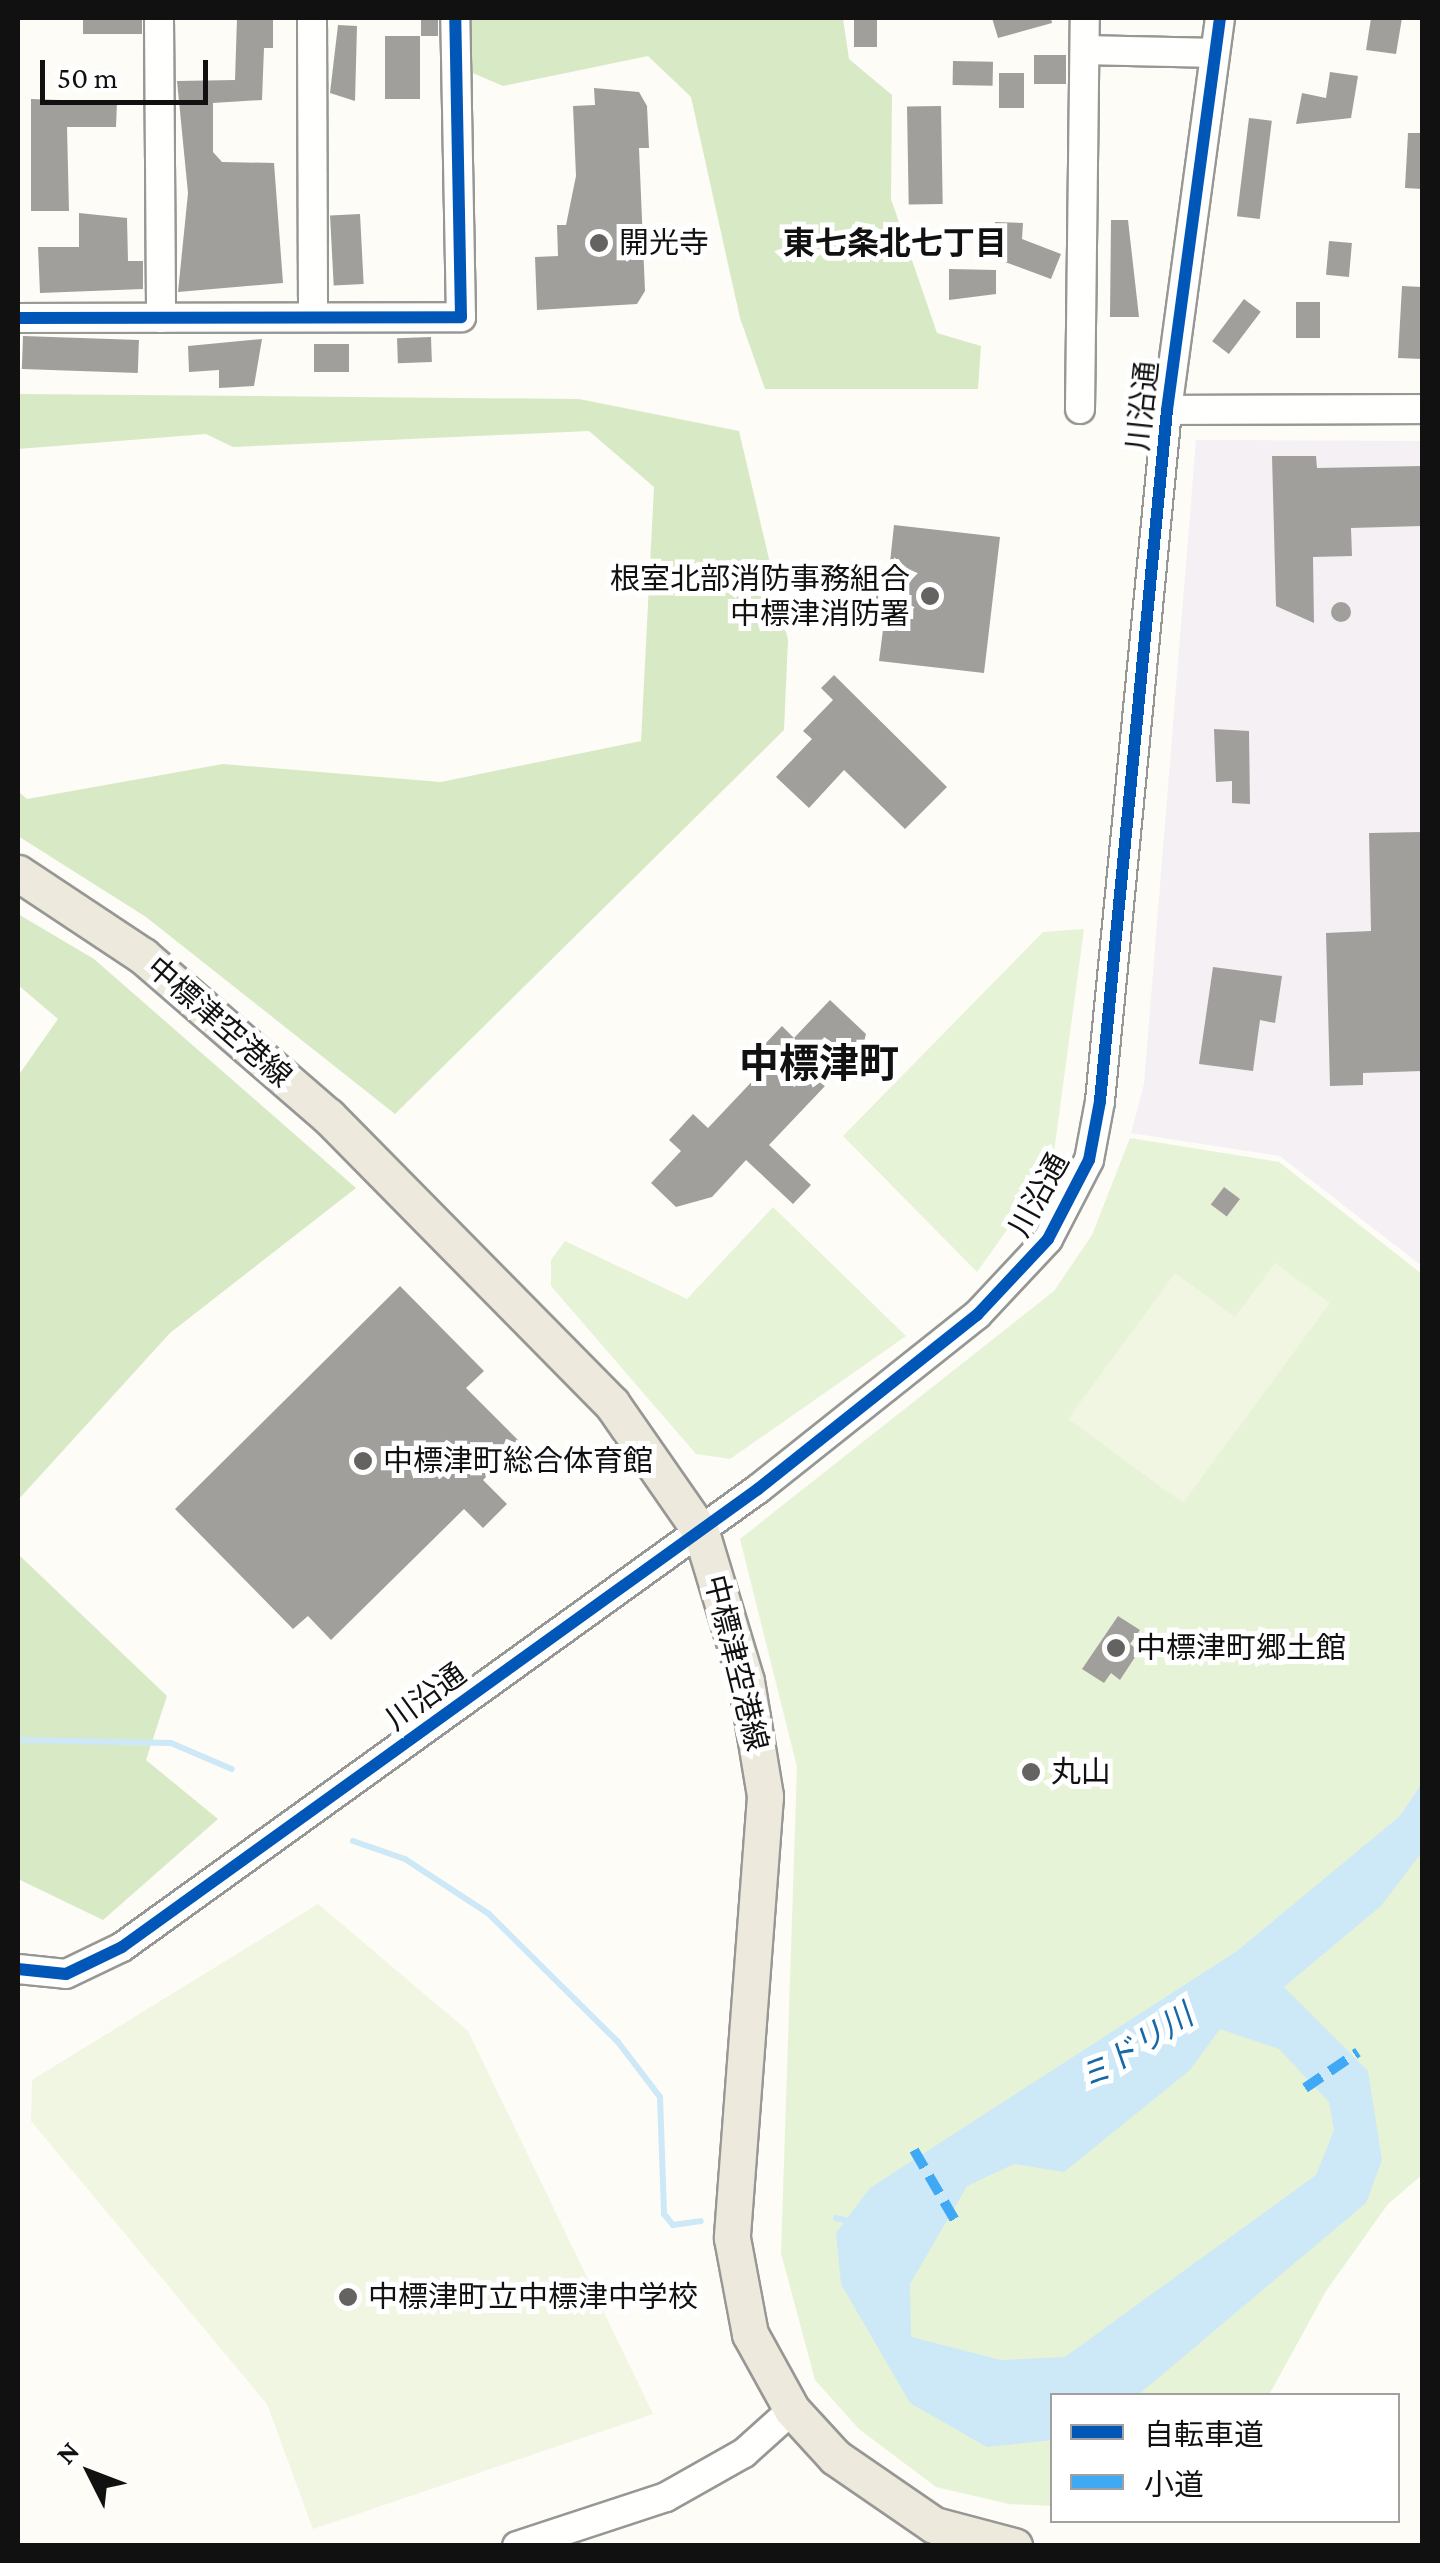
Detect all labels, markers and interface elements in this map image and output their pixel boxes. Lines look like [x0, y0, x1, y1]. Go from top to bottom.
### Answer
scale bar [45, 40, 212, 102]
text: 50 m [57, 61, 118, 94]
district label: 東七条北七丁目 [783, 224, 1007, 262]
place label: 開光寺 [619, 225, 709, 261]
marker: 開光寺 [588, 232, 610, 254]
street label: 川沿通 [1120, 359, 1166, 453]
place label: 根室北部消防事務組合 中標津消防署 [610, 561, 910, 632]
marker: 根室北部消防事務組合 中標津消防署 [919, 585, 941, 607]
street label: 中標津空港線 [139, 949, 299, 1095]
district label: 中標津町 [739, 1040, 899, 1088]
street label: 川沿通 [1001, 1147, 1077, 1243]
place label: 中標津町総合体育館 [383, 1443, 653, 1479]
marker: 中標津町総合体育館 [352, 1450, 374, 1472]
street label: 中標津空港線 [697, 1571, 775, 1755]
place label: 中標津町郷土館 [1136, 1630, 1346, 1666]
marker: 中標津町郷土館 [1105, 1637, 1127, 1659]
street label: 川沿通 [379, 1656, 473, 1738]
place label: 丸山 [1051, 1754, 1111, 1790]
marker: 丸山 [1020, 1761, 1042, 1783]
water label: ミドリ川 [1072, 1996, 1200, 2098]
place label: 中標津町立中標津中学校 [368, 2279, 698, 2315]
marker: 中標津町立中標津中学校 [337, 2286, 359, 2308]
legend [1050, 2393, 1400, 2523]
text: 自転車道 [1144, 2418, 1264, 2451]
north arrow [40, 2423, 140, 2523]
text: N [49, 2435, 85, 2470]
text: 小道 [1144, 2468, 1204, 2501]

